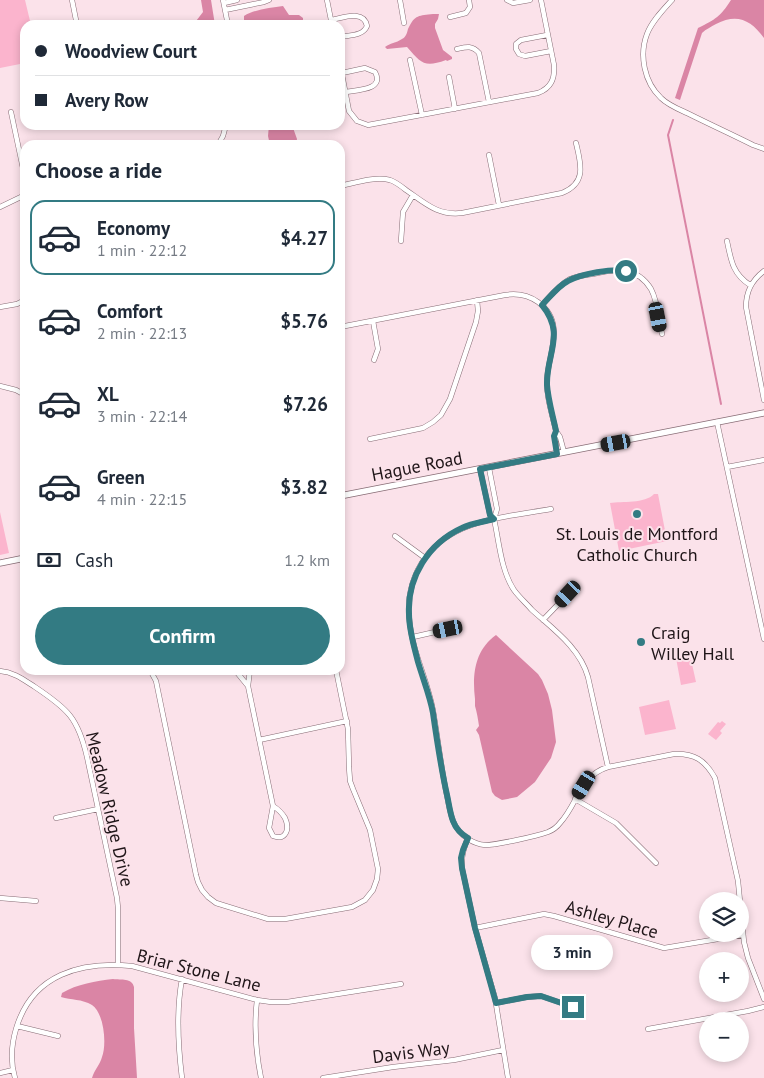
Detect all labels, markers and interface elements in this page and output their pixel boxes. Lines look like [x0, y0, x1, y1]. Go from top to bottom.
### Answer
text: Woodview Court [65, 39, 197, 63]
text: Avery Row [65, 88, 148, 112]
text: Choose a ride [35, 156, 162, 184]
icon: car [37, 215, 82, 260]
text: Economy [97, 216, 170, 240]
text: $4.27 [280, 226, 328, 250]
text: 1 min · 22:12 [97, 240, 187, 260]
route start [615, 260, 637, 282]
icon: car [37, 298, 82, 343]
text: Comfort [97, 299, 163, 323]
car [647, 301, 668, 333]
text: $5.76 [280, 309, 328, 333]
text: 2 min · 22:13 [97, 323, 187, 343]
icon: car [37, 381, 82, 426]
text: XL [97, 382, 119, 406]
text: $7.26 [282, 392, 328, 416]
text: 3 min · 22:14 [97, 406, 187, 426]
car [599, 433, 632, 453]
street label: Hague Road [369, 446, 465, 486]
icon: car [37, 464, 82, 509]
text: Green [97, 465, 145, 489]
text: $3.82 [280, 475, 328, 499]
text: 4 min · 22:15 [97, 489, 187, 509]
marker: St. Louis de Montford Catholic Church [631, 508, 643, 520]
place label: St. Louis de Montford Catholic Church [556, 522, 718, 566]
icon: cash [35, 546, 63, 574]
text: Cash [75, 548, 113, 572]
text: 1.2 km [284, 550, 330, 570]
car [552, 578, 583, 610]
button: Confirm [35, 607, 330, 665]
car [431, 619, 464, 639]
place label: Craig Willey Hall [651, 621, 735, 665]
marker: Craig Willey Hall [635, 636, 647, 648]
street label: Meadow Ridge Drive [81, 729, 139, 889]
car [569, 768, 598, 802]
map controls [699, 892, 749, 1062]
button: layers [699, 892, 749, 942]
street label: Ashley Place [563, 895, 661, 943]
callout: 3 min [532, 934, 614, 970]
text: 3 min [552, 942, 592, 962]
street label: Briar Stone Lane [135, 943, 263, 997]
button: + [699, 952, 749, 1002]
route end [562, 996, 584, 1018]
button: − [699, 1012, 749, 1062]
street label: Davis Way [371, 1036, 452, 1068]

